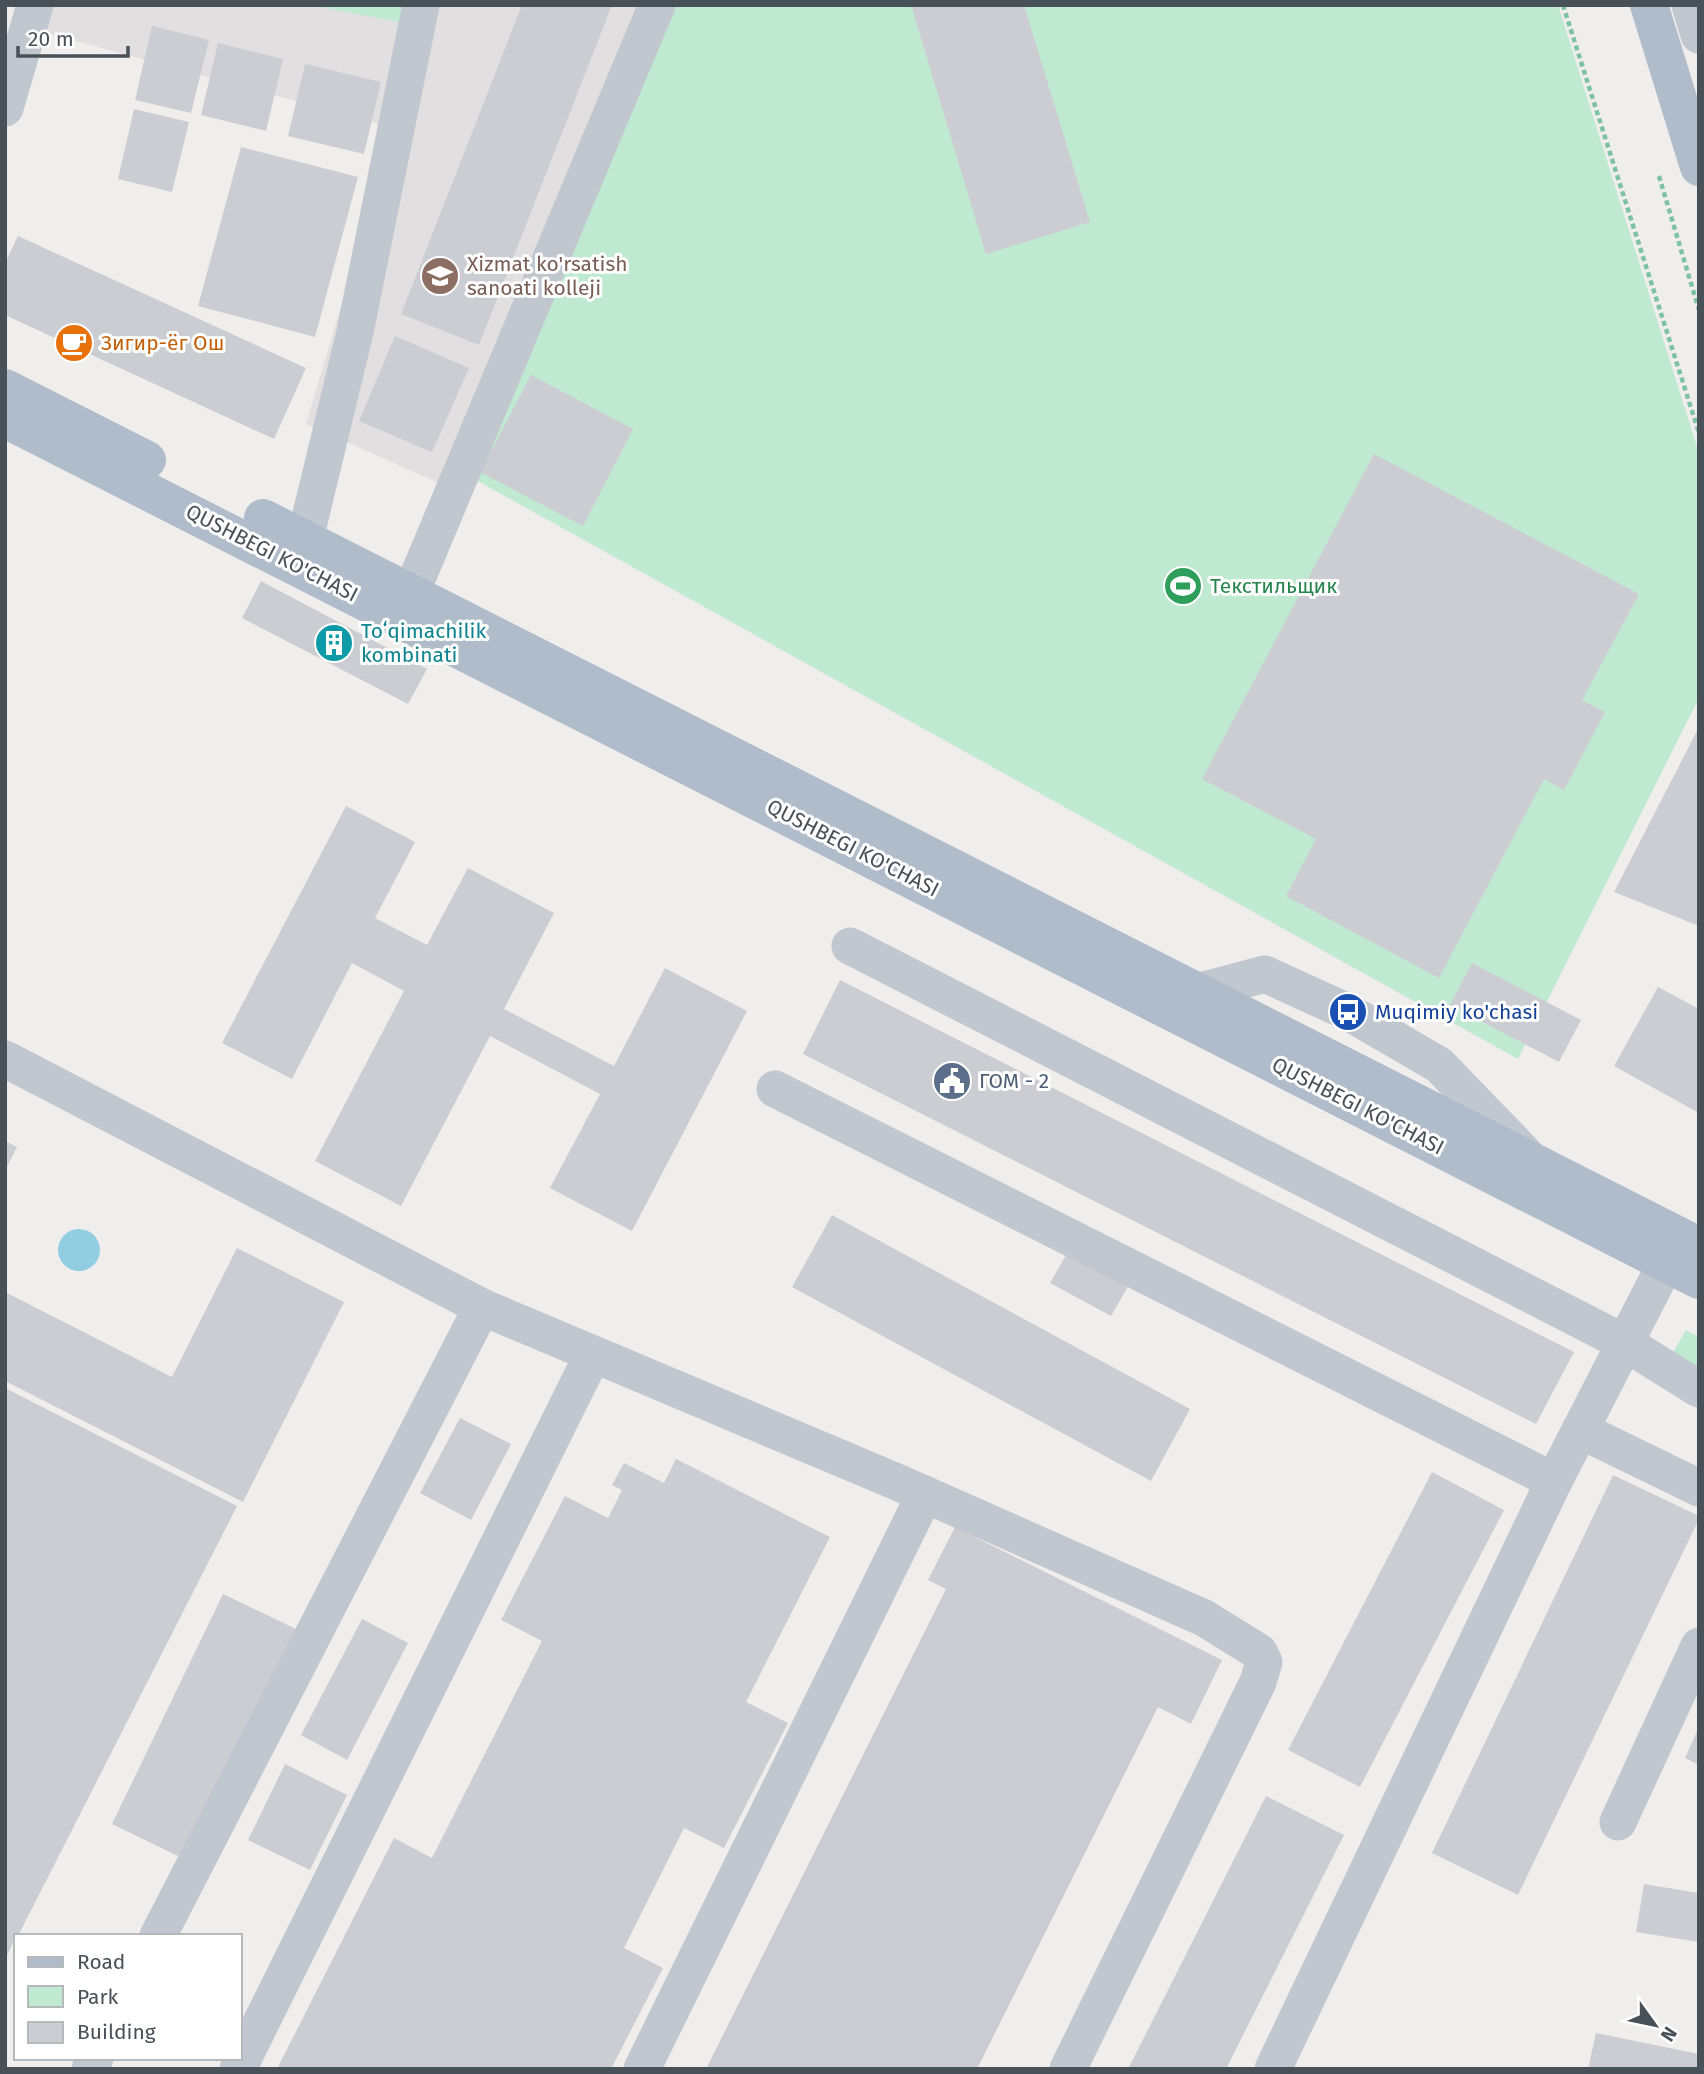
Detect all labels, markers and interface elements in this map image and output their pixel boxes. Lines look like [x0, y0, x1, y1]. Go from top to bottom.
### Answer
scale bar [18, 14, 128, 58]
text: 20 m [28, 26, 74, 52]
place label: Xizmat ko'rsatish sanoati kolleji [467, 251, 628, 301]
school or university icon: Xizmat ko'rsatish sanoati kolleji [419, 255, 461, 297]
cafe icon: Зигир-ёг Ош [53, 322, 95, 364]
place label: Зигир-ёг Ош [101, 330, 224, 356]
street label: QUSHBEGI KO'CHASI [182, 498, 362, 608]
sports icon: Текстильщик [1162, 565, 1204, 607]
place label: Текстильщик [1210, 573, 1337, 599]
place label: Toʻqimachilik kombinati [361, 618, 486, 668]
building icon: Toʻqimachilik kombinati [313, 622, 355, 664]
street label: QUSHBEGI KO'CHASI [763, 793, 943, 903]
bus stop icon: Muqimiy ko'chasi [1327, 991, 1369, 1033]
place label: Muqimiy ko'chasi [1375, 999, 1538, 1025]
street label: QUSHBEGI KO'CHASI [1268, 1051, 1448, 1161]
public building icon: ГОМ - 2 [931, 1060, 973, 1102]
place label: ГОМ - 2 [979, 1068, 1049, 1094]
legend [14, 1934, 242, 2060]
text: Road [77, 1949, 125, 1975]
text: Park [77, 1984, 119, 2010]
north arrow [1620, 1990, 1690, 2060]
text: Building [77, 2019, 156, 2045]
text: N [1656, 2022, 1682, 2046]

